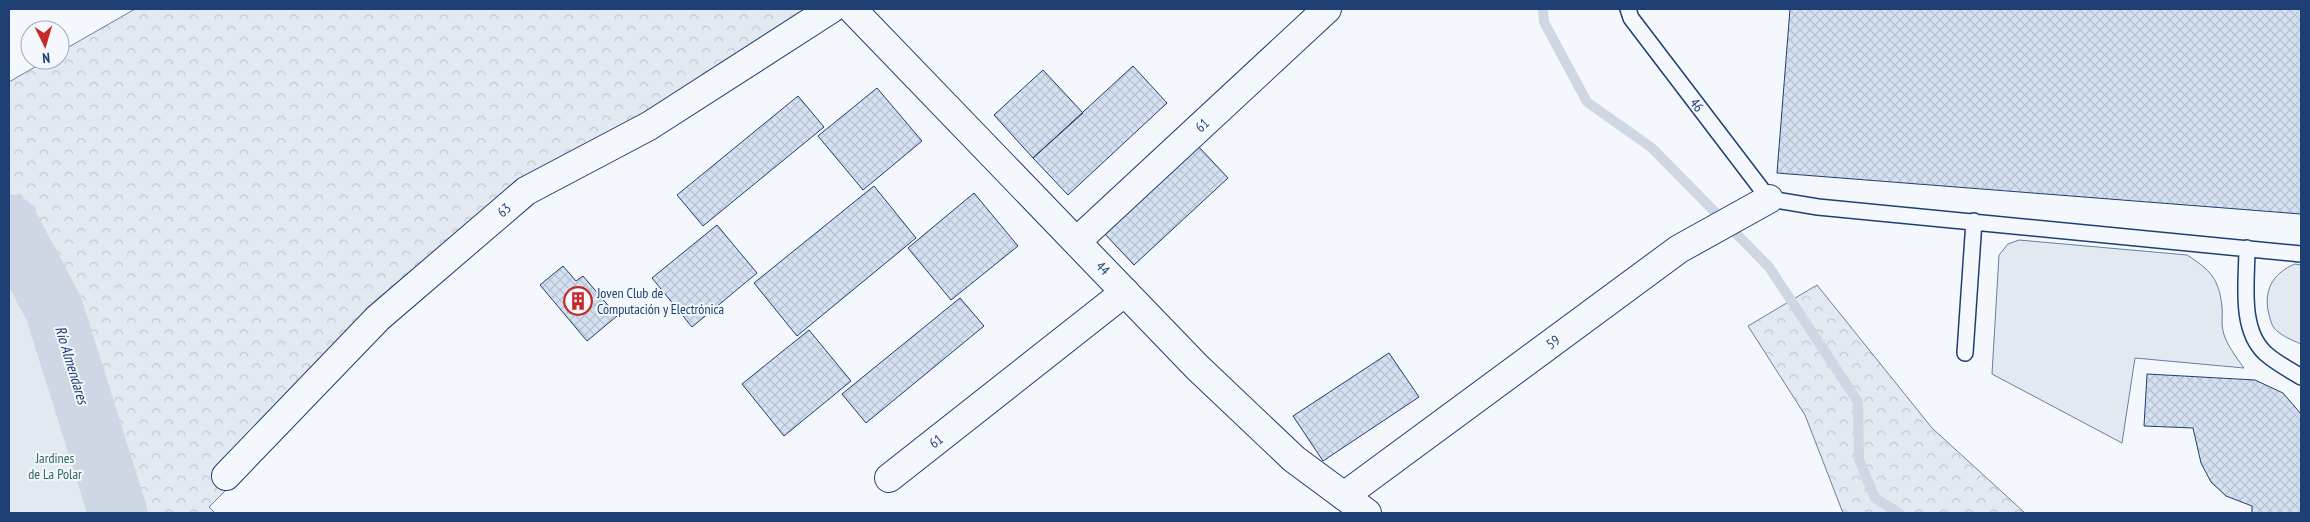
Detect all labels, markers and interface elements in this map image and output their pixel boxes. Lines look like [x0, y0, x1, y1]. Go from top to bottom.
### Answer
north arrow [20, 20, 70, 70]
text: N [42, 49, 51, 67]
street label: 46 [1686, 94, 1708, 116]
street label: 61 [1191, 114, 1213, 136]
street label: 63 [493, 199, 515, 221]
street label: 44 [1092, 257, 1114, 279]
place label: Joven Club de Computación y Electrónica [596, 284, 724, 318]
building icon: Joven Club de Computación y Electrónica [563, 286, 593, 316]
water label: Río Almendares [51, 324, 93, 408]
street label: 59 [1543, 331, 1563, 353]
street label: 61 [925, 430, 947, 452]
park label: Jardines de La Polar [28, 449, 82, 483]

